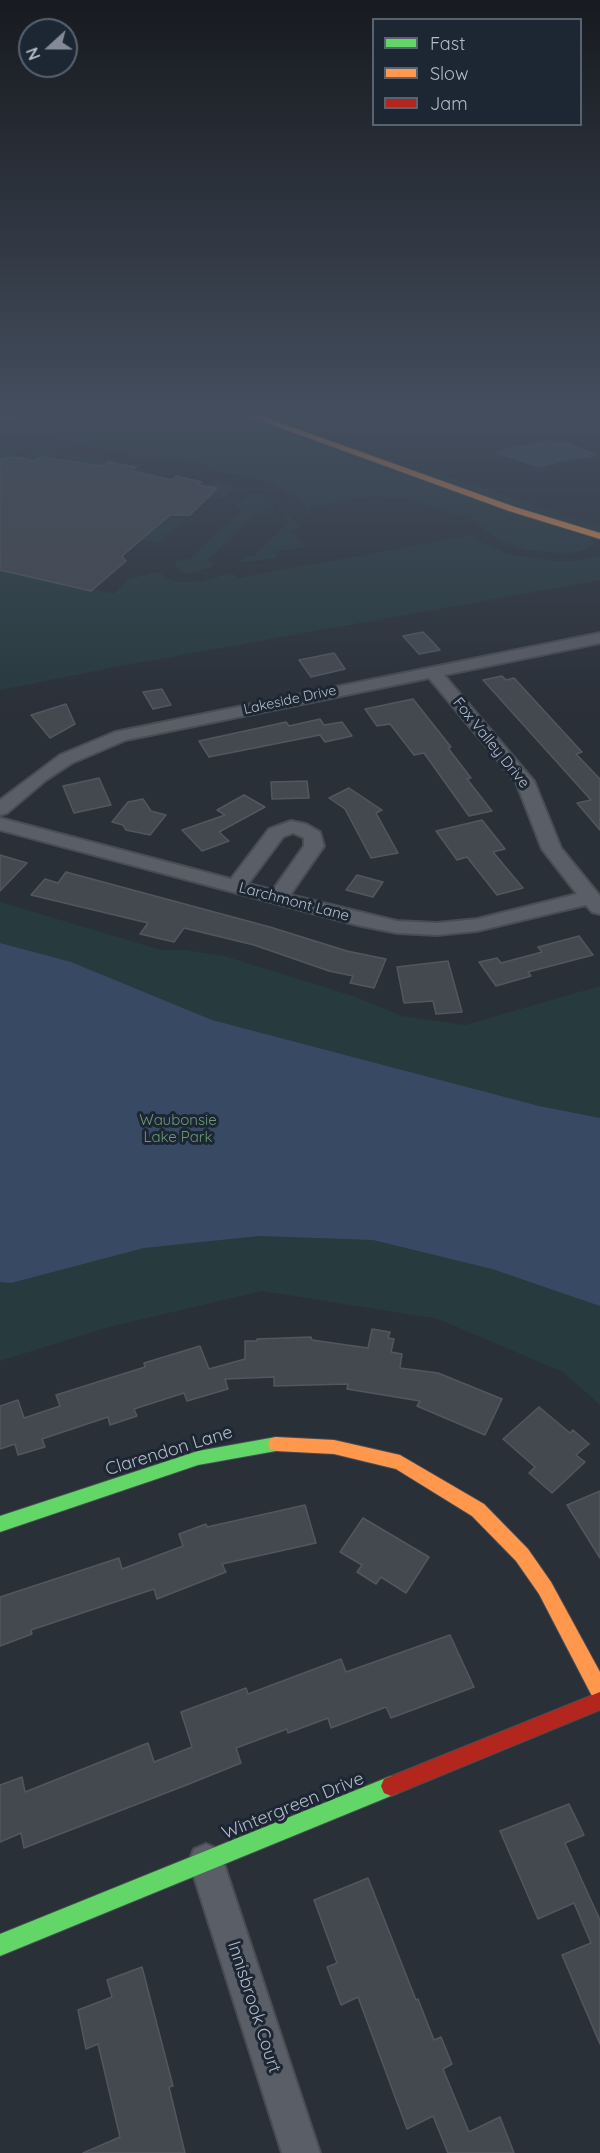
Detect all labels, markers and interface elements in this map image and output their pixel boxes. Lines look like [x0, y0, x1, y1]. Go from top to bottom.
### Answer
north arrow [18, 18, 78, 78]
legend [372, 18, 582, 126]
text: Fast [430, 32, 465, 55]
text: N [22, 45, 45, 63]
text: Slow [430, 62, 468, 85]
text: Jam [430, 92, 468, 115]
street label: Lakeside Drive [242, 682, 338, 718]
street label: Fox Valley Drive [449, 694, 533, 792]
street label: Larchmont Lane [237, 879, 351, 925]
park label: Waubonsie Lake Park [139, 1111, 217, 1146]
street label: Clarendon Lane [103, 1421, 235, 1481]
street label: Wintergreen Drive [219, 1768, 367, 1844]
street label: Innisbrook Court [223, 1938, 285, 2076]

